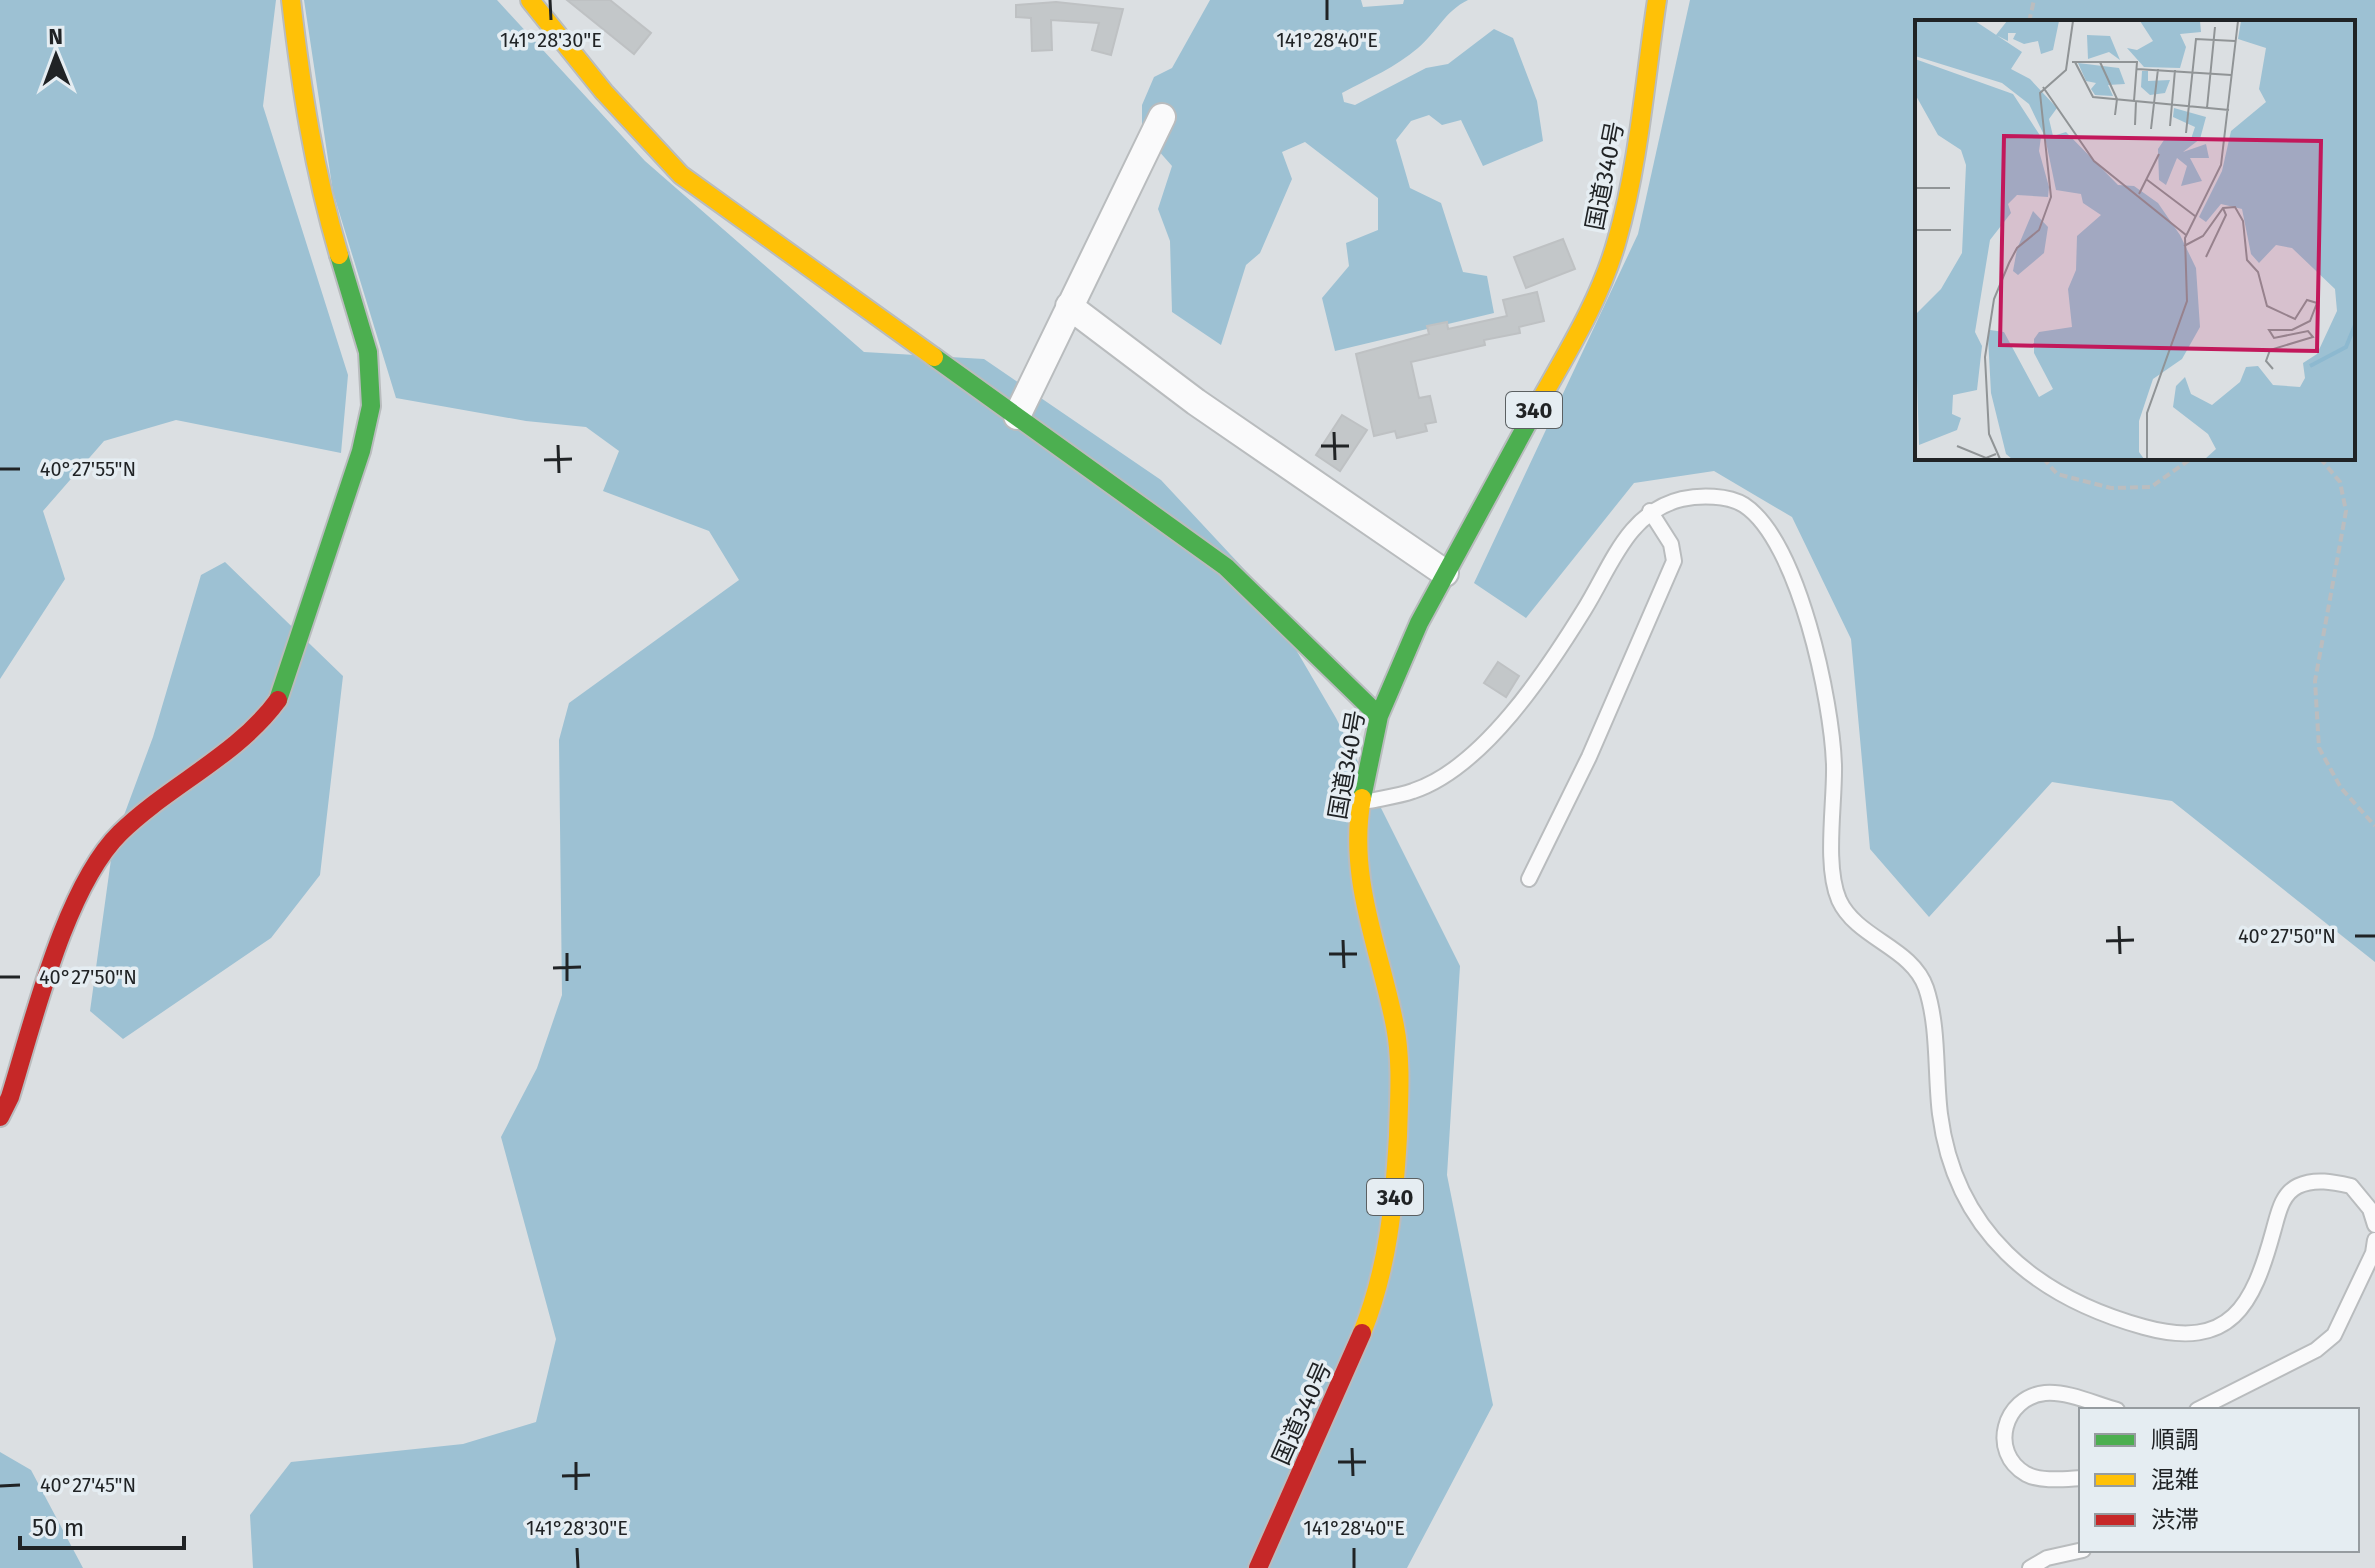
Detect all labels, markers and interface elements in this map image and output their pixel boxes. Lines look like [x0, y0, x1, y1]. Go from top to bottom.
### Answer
north arrow [16, 16, 96, 96]
inset map [1915, 20, 2355, 460]
text: N [48, 23, 63, 50]
text: 141°28'30"E [500, 28, 602, 52]
text: 141°28'40"E [1276, 28, 1378, 52]
street label: 国道340号 [1581, 119, 1629, 233]
road number: 340 [1506, 392, 1562, 428]
text: 40°27'55"N [40, 457, 136, 481]
street label: 国道340号 [1324, 708, 1370, 822]
text: 40°27'50"N [2238, 924, 2336, 948]
text: 40°27'50"N [39, 965, 137, 989]
road number: 340 [1367, 1179, 1423, 1215]
street label: 国道340号 [1267, 1357, 1337, 1469]
legend [2079, 1408, 2359, 1552]
text: 順調 [2151, 1426, 2199, 1454]
text: 混雑 [2151, 1466, 2199, 1494]
text: 40°27'45"N [40, 1473, 136, 1497]
scale bar [20, 1500, 184, 1550]
text: 渋滞 [2151, 1506, 2199, 1534]
text: 50 m [32, 1514, 84, 1542]
text: 141°28'30"E [526, 1516, 628, 1540]
text: 141°28'40"E [1303, 1516, 1405, 1540]

